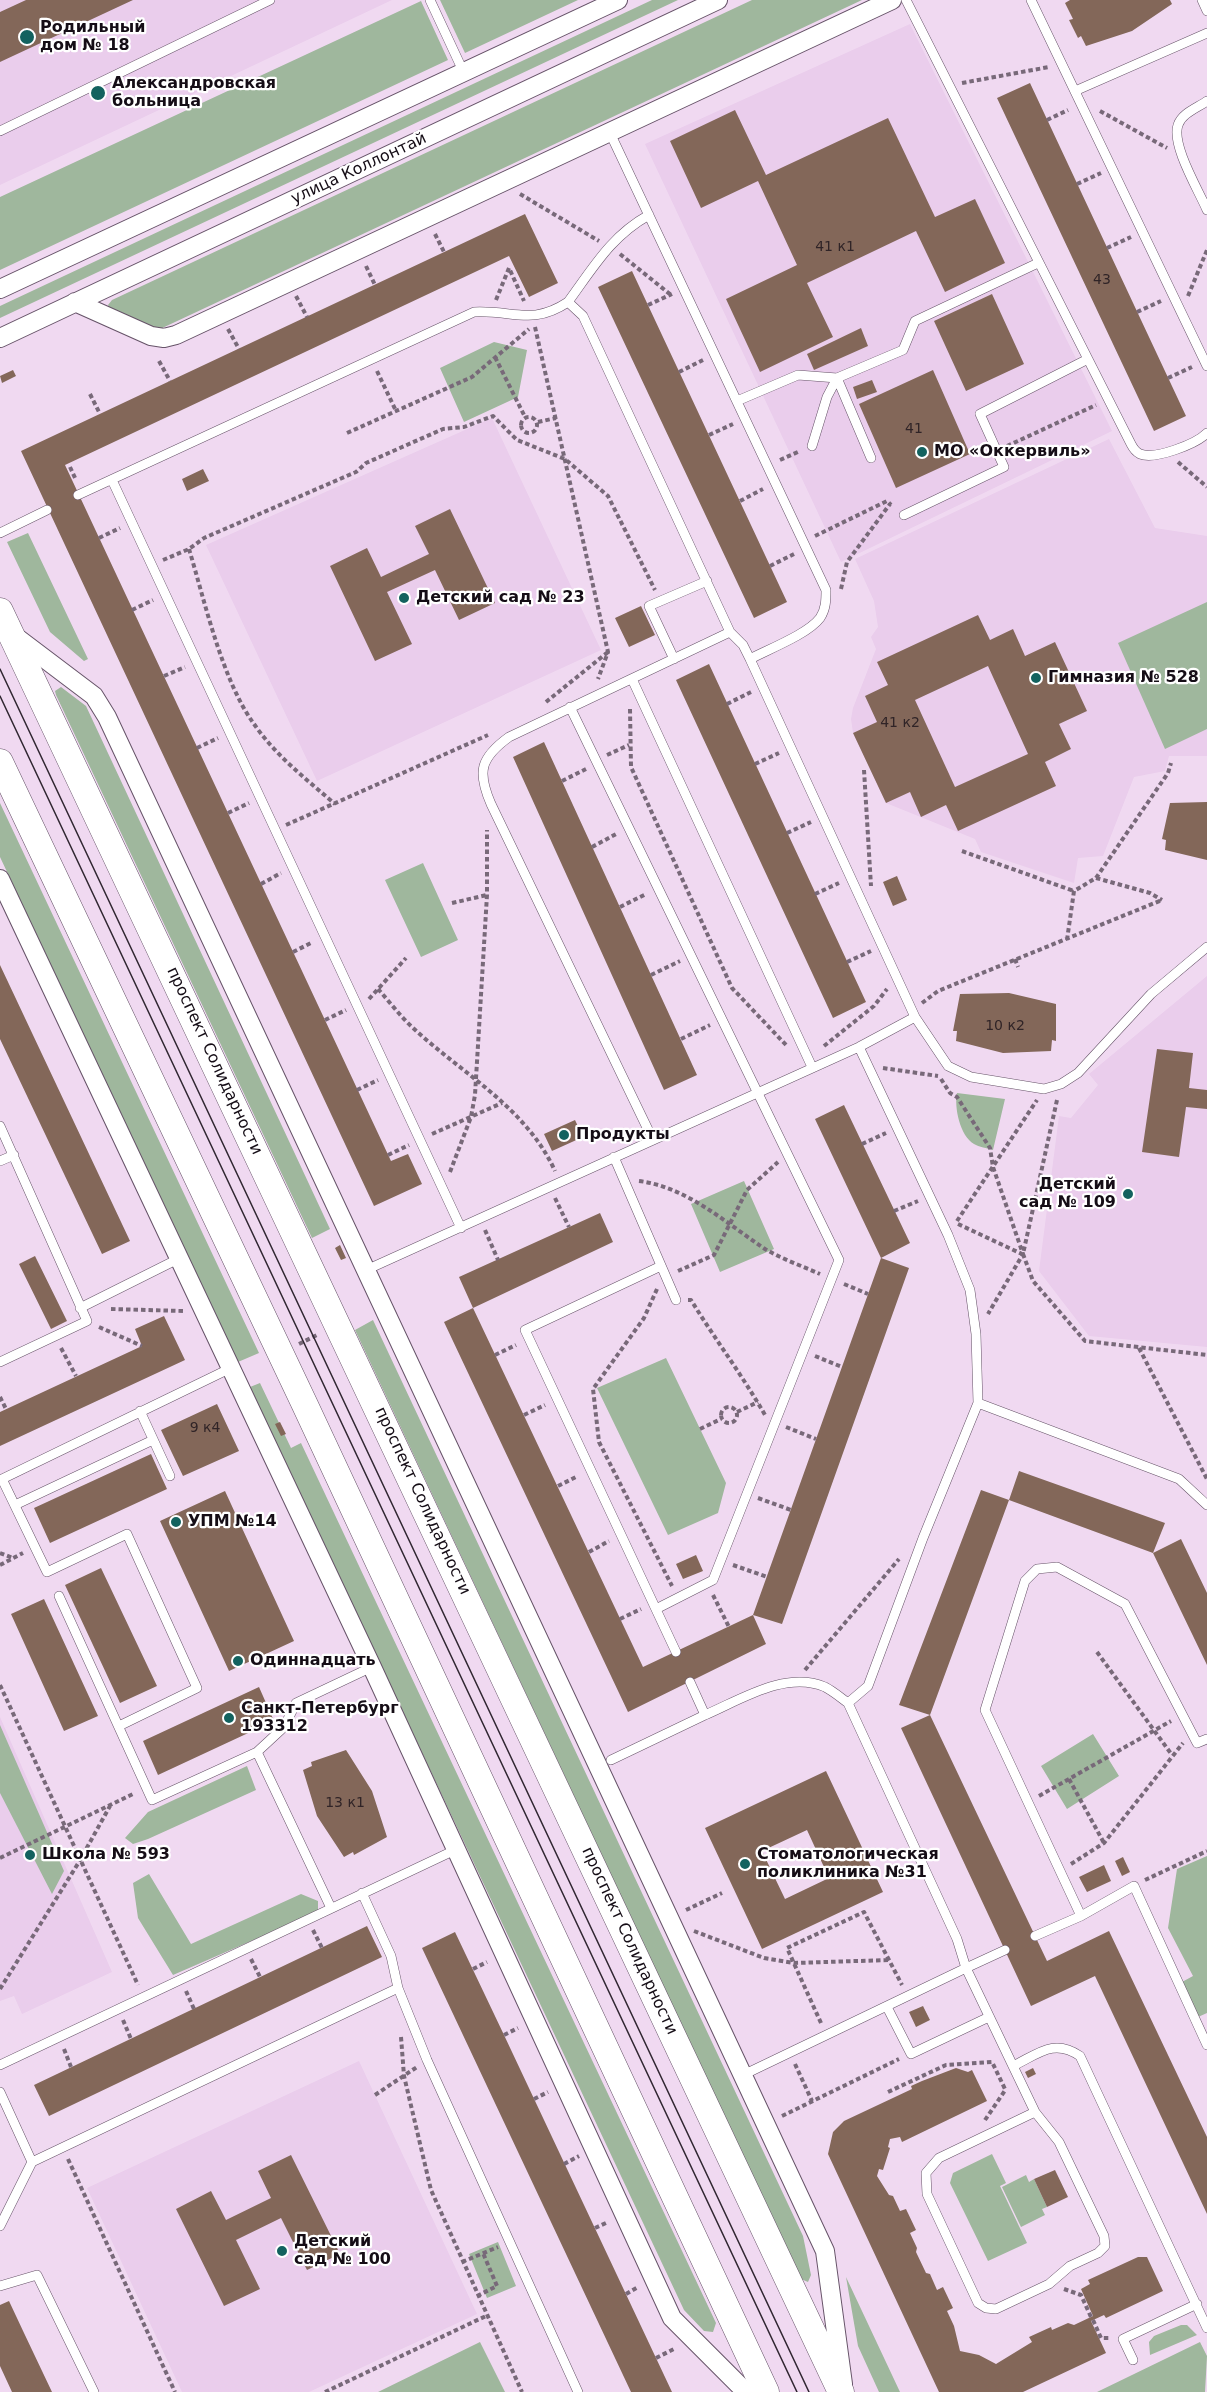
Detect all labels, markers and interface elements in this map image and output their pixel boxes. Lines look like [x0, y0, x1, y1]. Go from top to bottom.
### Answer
place label: Родильный дом № 18 [40, 18, 145, 56]
marker: Родильный дом № 18 [18, 28, 36, 46]
place label: Александровская больница [112, 74, 276, 112]
marker: Александровская больница [89, 84, 107, 102]
street label: улица Коллонтай [288, 129, 430, 209]
house number: 41 к1 [815, 239, 855, 255]
house number: 43 [1093, 272, 1111, 288]
house number: 41 [905, 421, 923, 437]
place label: МО «Оккервиль» [934, 442, 1091, 462]
marker: МО «Оккервиль» [915, 445, 929, 459]
place label: Детский сад № 23 [416, 588, 585, 608]
marker: Детский сад № 23 [397, 591, 411, 605]
place label: Гимназия № 528 [1048, 668, 1199, 688]
marker: Гимназия № 528 [1029, 671, 1043, 685]
house number: 41 к2 [880, 715, 920, 731]
street label: проспект Солидарности [162, 964, 266, 1158]
house number: 10 к2 [985, 1018, 1025, 1034]
place label: Продукты [576, 1125, 670, 1145]
marker: Продукты [557, 1128, 571, 1142]
place label: Детский сад № 109 [1019, 1175, 1116, 1213]
marker: Детский сад № 109 [1121, 1187, 1135, 1201]
street label: проспект Солидарности [370, 1404, 474, 1598]
house number: 9 к4 [190, 1420, 220, 1436]
place label: УПМ №14 [188, 1512, 277, 1532]
marker: УПМ №14 [169, 1515, 183, 1529]
place label: Одиннадцать [250, 1651, 376, 1671]
marker: Одиннадцать [231, 1654, 245, 1668]
place label: Санкт-Петербург 193312 [241, 1699, 399, 1737]
marker: Санкт-Петербург 193312 [222, 1711, 236, 1725]
house number: 13 к1 [325, 1795, 365, 1811]
street label: проспект Солидарности [577, 1844, 681, 2038]
place label: Школа № 593 [42, 1845, 170, 1865]
place label: Стоматологическая поликлиника №31 [757, 1845, 939, 1883]
marker: Школа № 593 [23, 1848, 37, 1862]
marker: Стоматологическая поликлиника №31 [738, 1857, 752, 1871]
place label: Детский сад № 100 [294, 2232, 391, 2270]
marker: Детский сад № 100 [275, 2244, 289, 2258]

